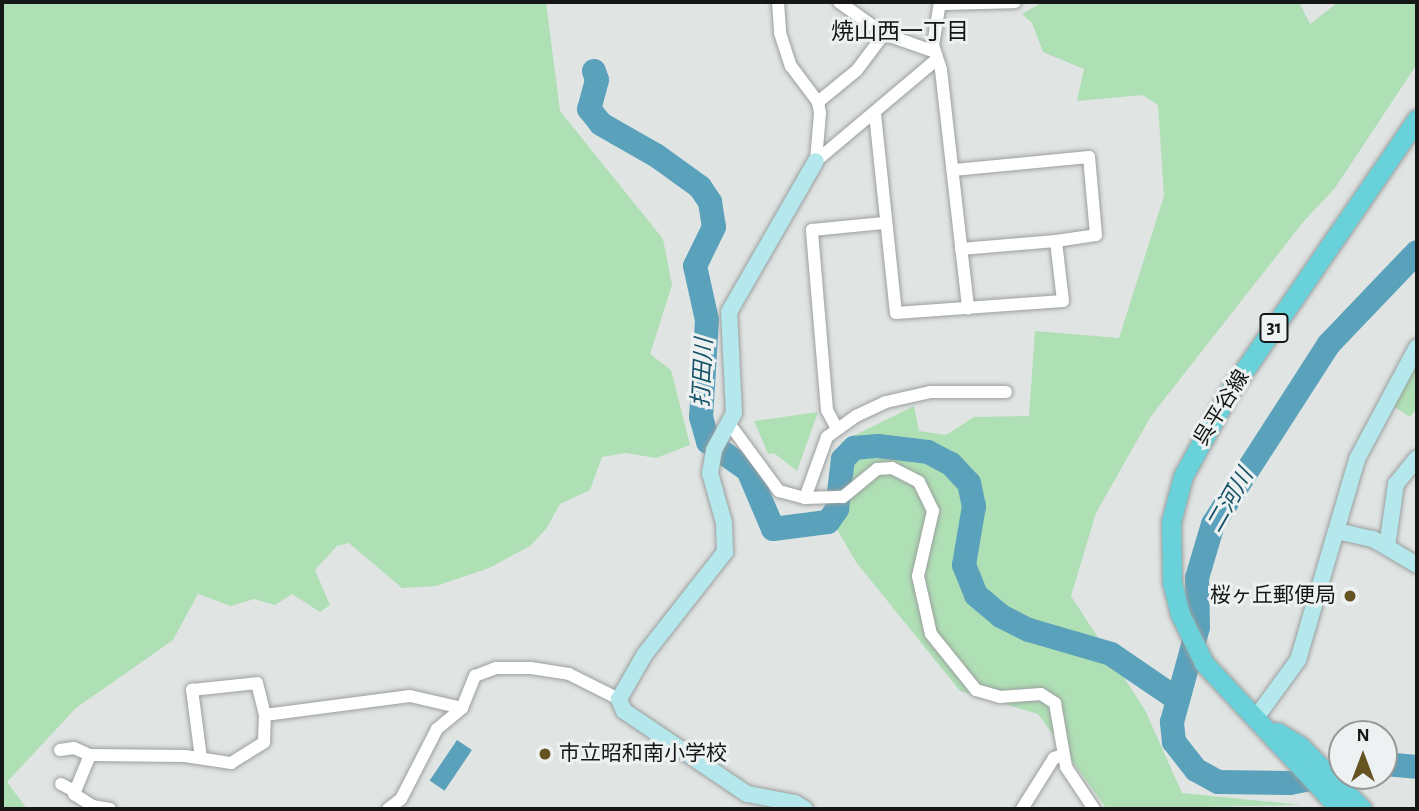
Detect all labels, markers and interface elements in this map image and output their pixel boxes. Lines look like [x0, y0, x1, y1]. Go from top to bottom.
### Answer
district label: 焼山西一丁目 [831, 19, 969, 47]
road number: 31 [1258, 312, 1290, 344]
water label: 打田川 [688, 338, 720, 408]
street label: 呉平谷線 [1189, 366, 1255, 450]
water label: 二河川 [1202, 464, 1260, 538]
place label: 桜ヶ丘郵便局 [1210, 583, 1336, 609]
marker: 桜ヶ丘郵便局 [1342, 588, 1358, 604]
north arrow [1328, 720, 1398, 790]
text: N [1356, 726, 1370, 745]
place label: 市立昭和南小学校 [559, 741, 727, 767]
marker: 市立昭和南小学校 [537, 746, 553, 762]

